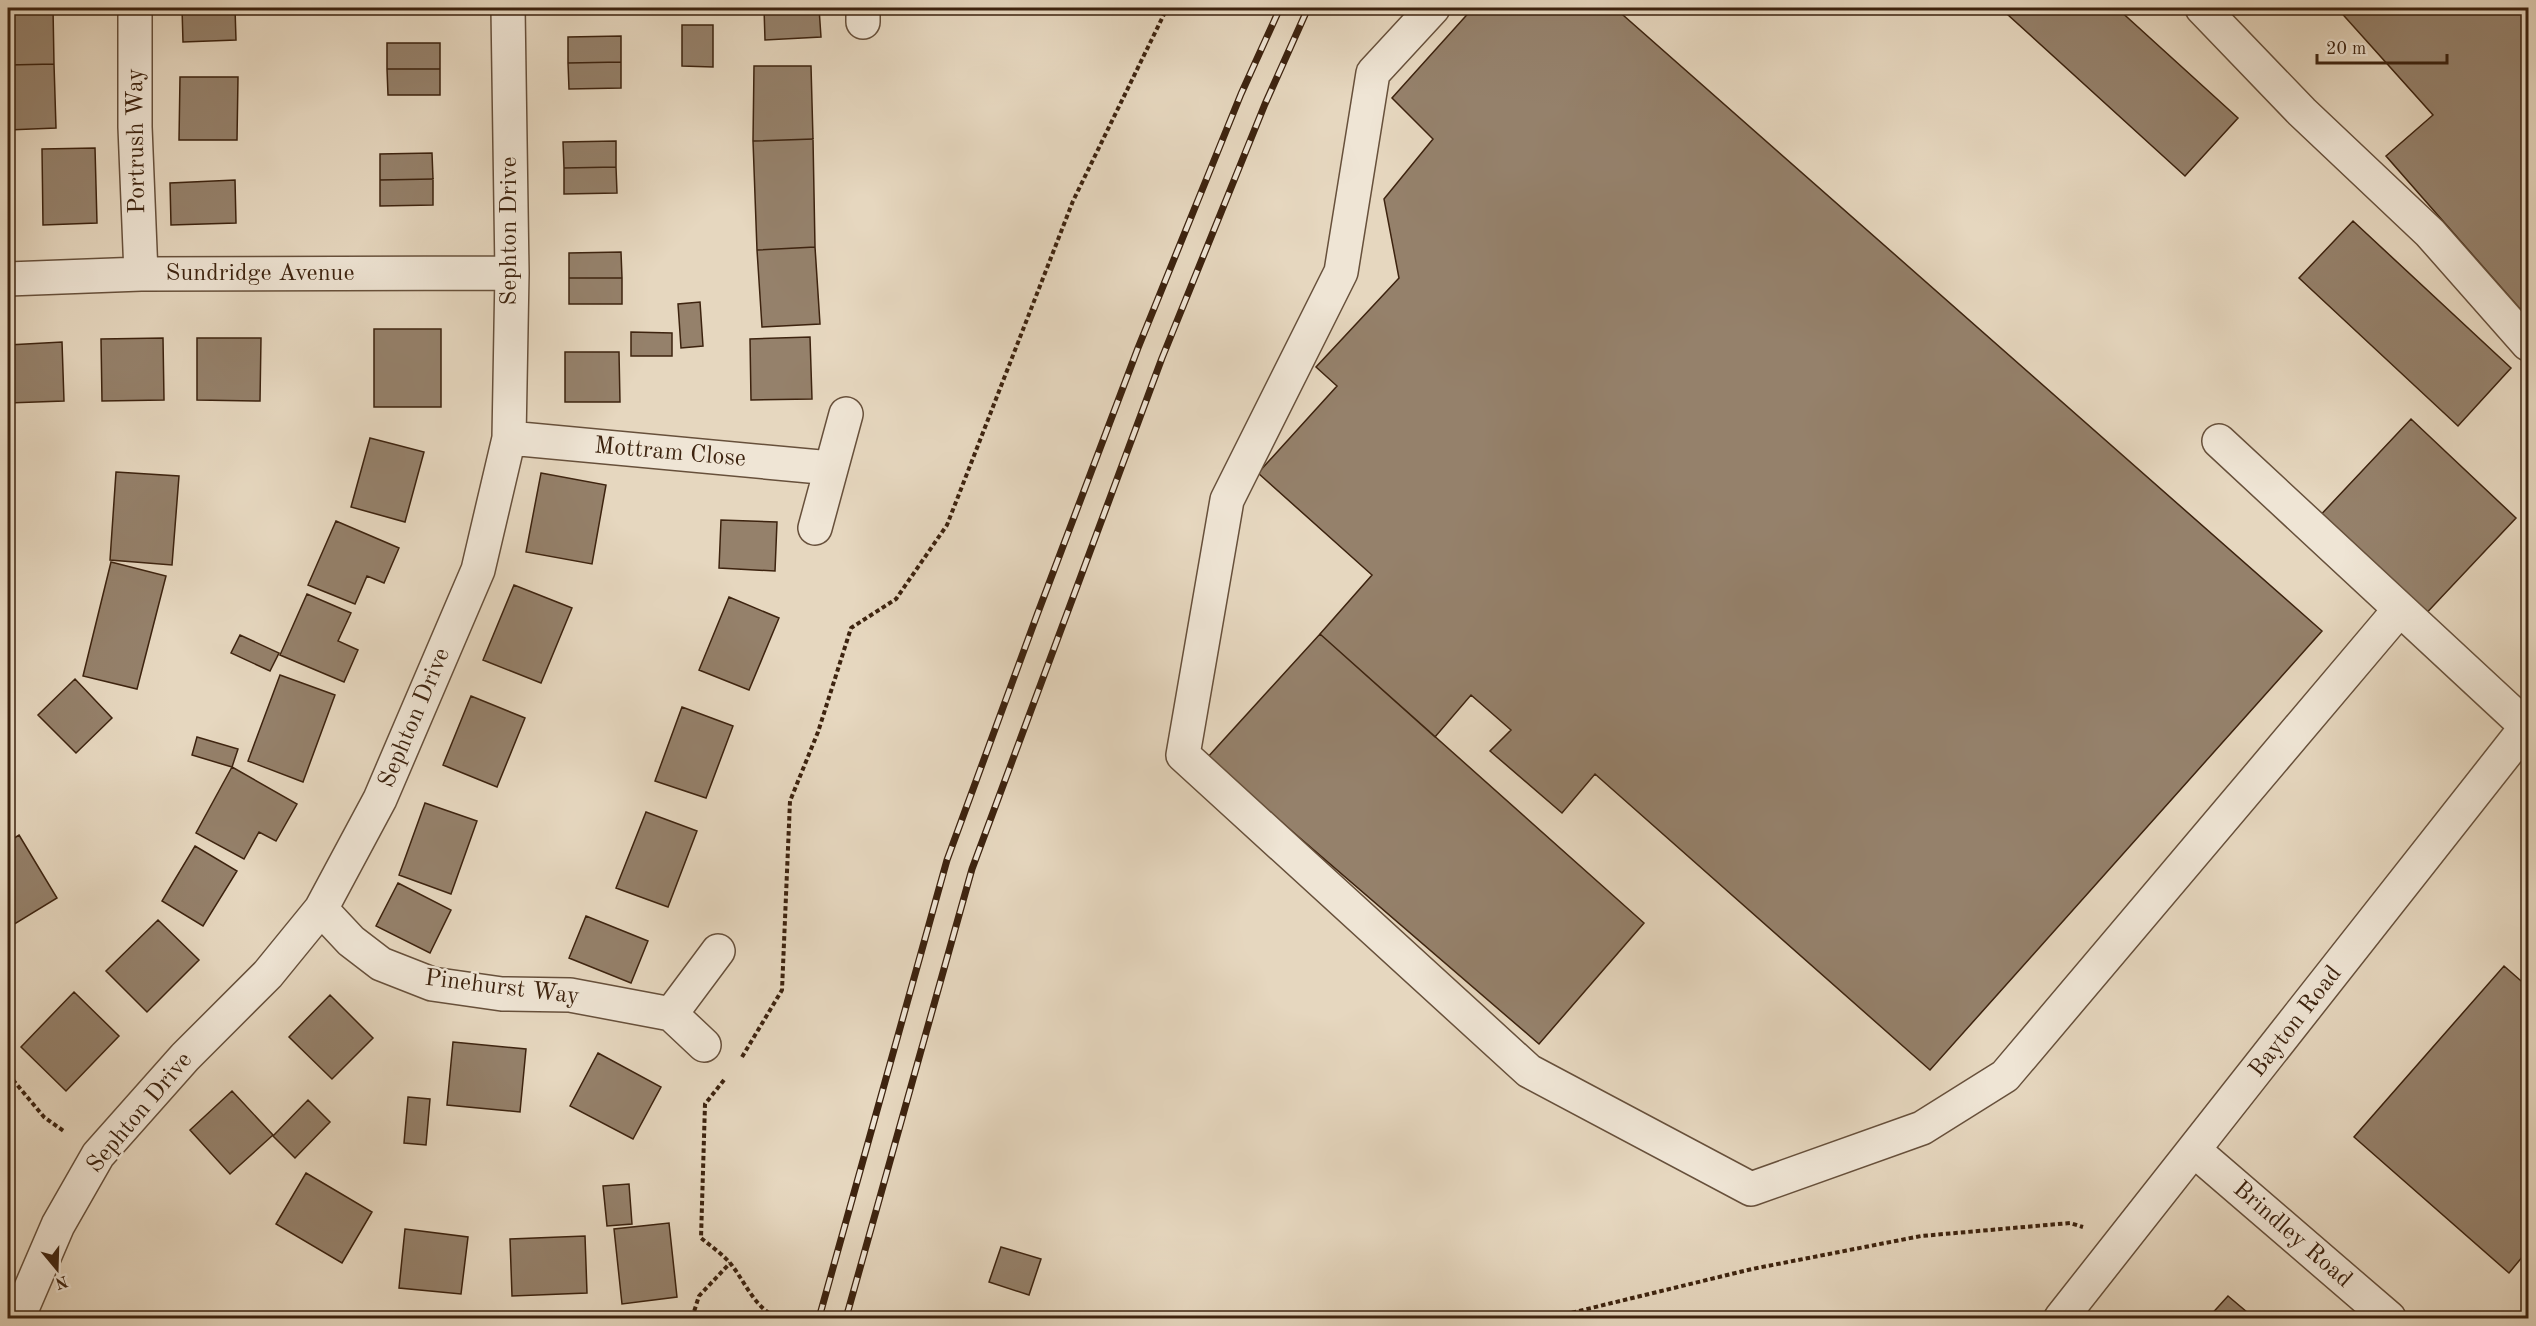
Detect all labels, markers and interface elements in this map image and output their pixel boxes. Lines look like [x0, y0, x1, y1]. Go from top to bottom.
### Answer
scale bar [2317, 27, 2448, 65]
text: 20 m [2326, 40, 2366, 58]
street label: Portrush Way [124, 68, 150, 214]
street label: Sephton Drive [498, 156, 522, 306]
street label: Sundridge Avenue [166, 262, 354, 286]
street label: Mottram Close [593, 434, 747, 472]
street label: Sephton Drive [375, 645, 455, 791]
street label: Bayton Road [2245, 962, 2347, 1082]
street label: Pinehurst Way [423, 967, 581, 1009]
street label: Sephton Drive [83, 1048, 197, 1178]
street label: Brindley Road [2228, 1177, 2356, 1293]
north arrow [27, 1239, 87, 1299]
text: N [52, 1272, 70, 1291]

